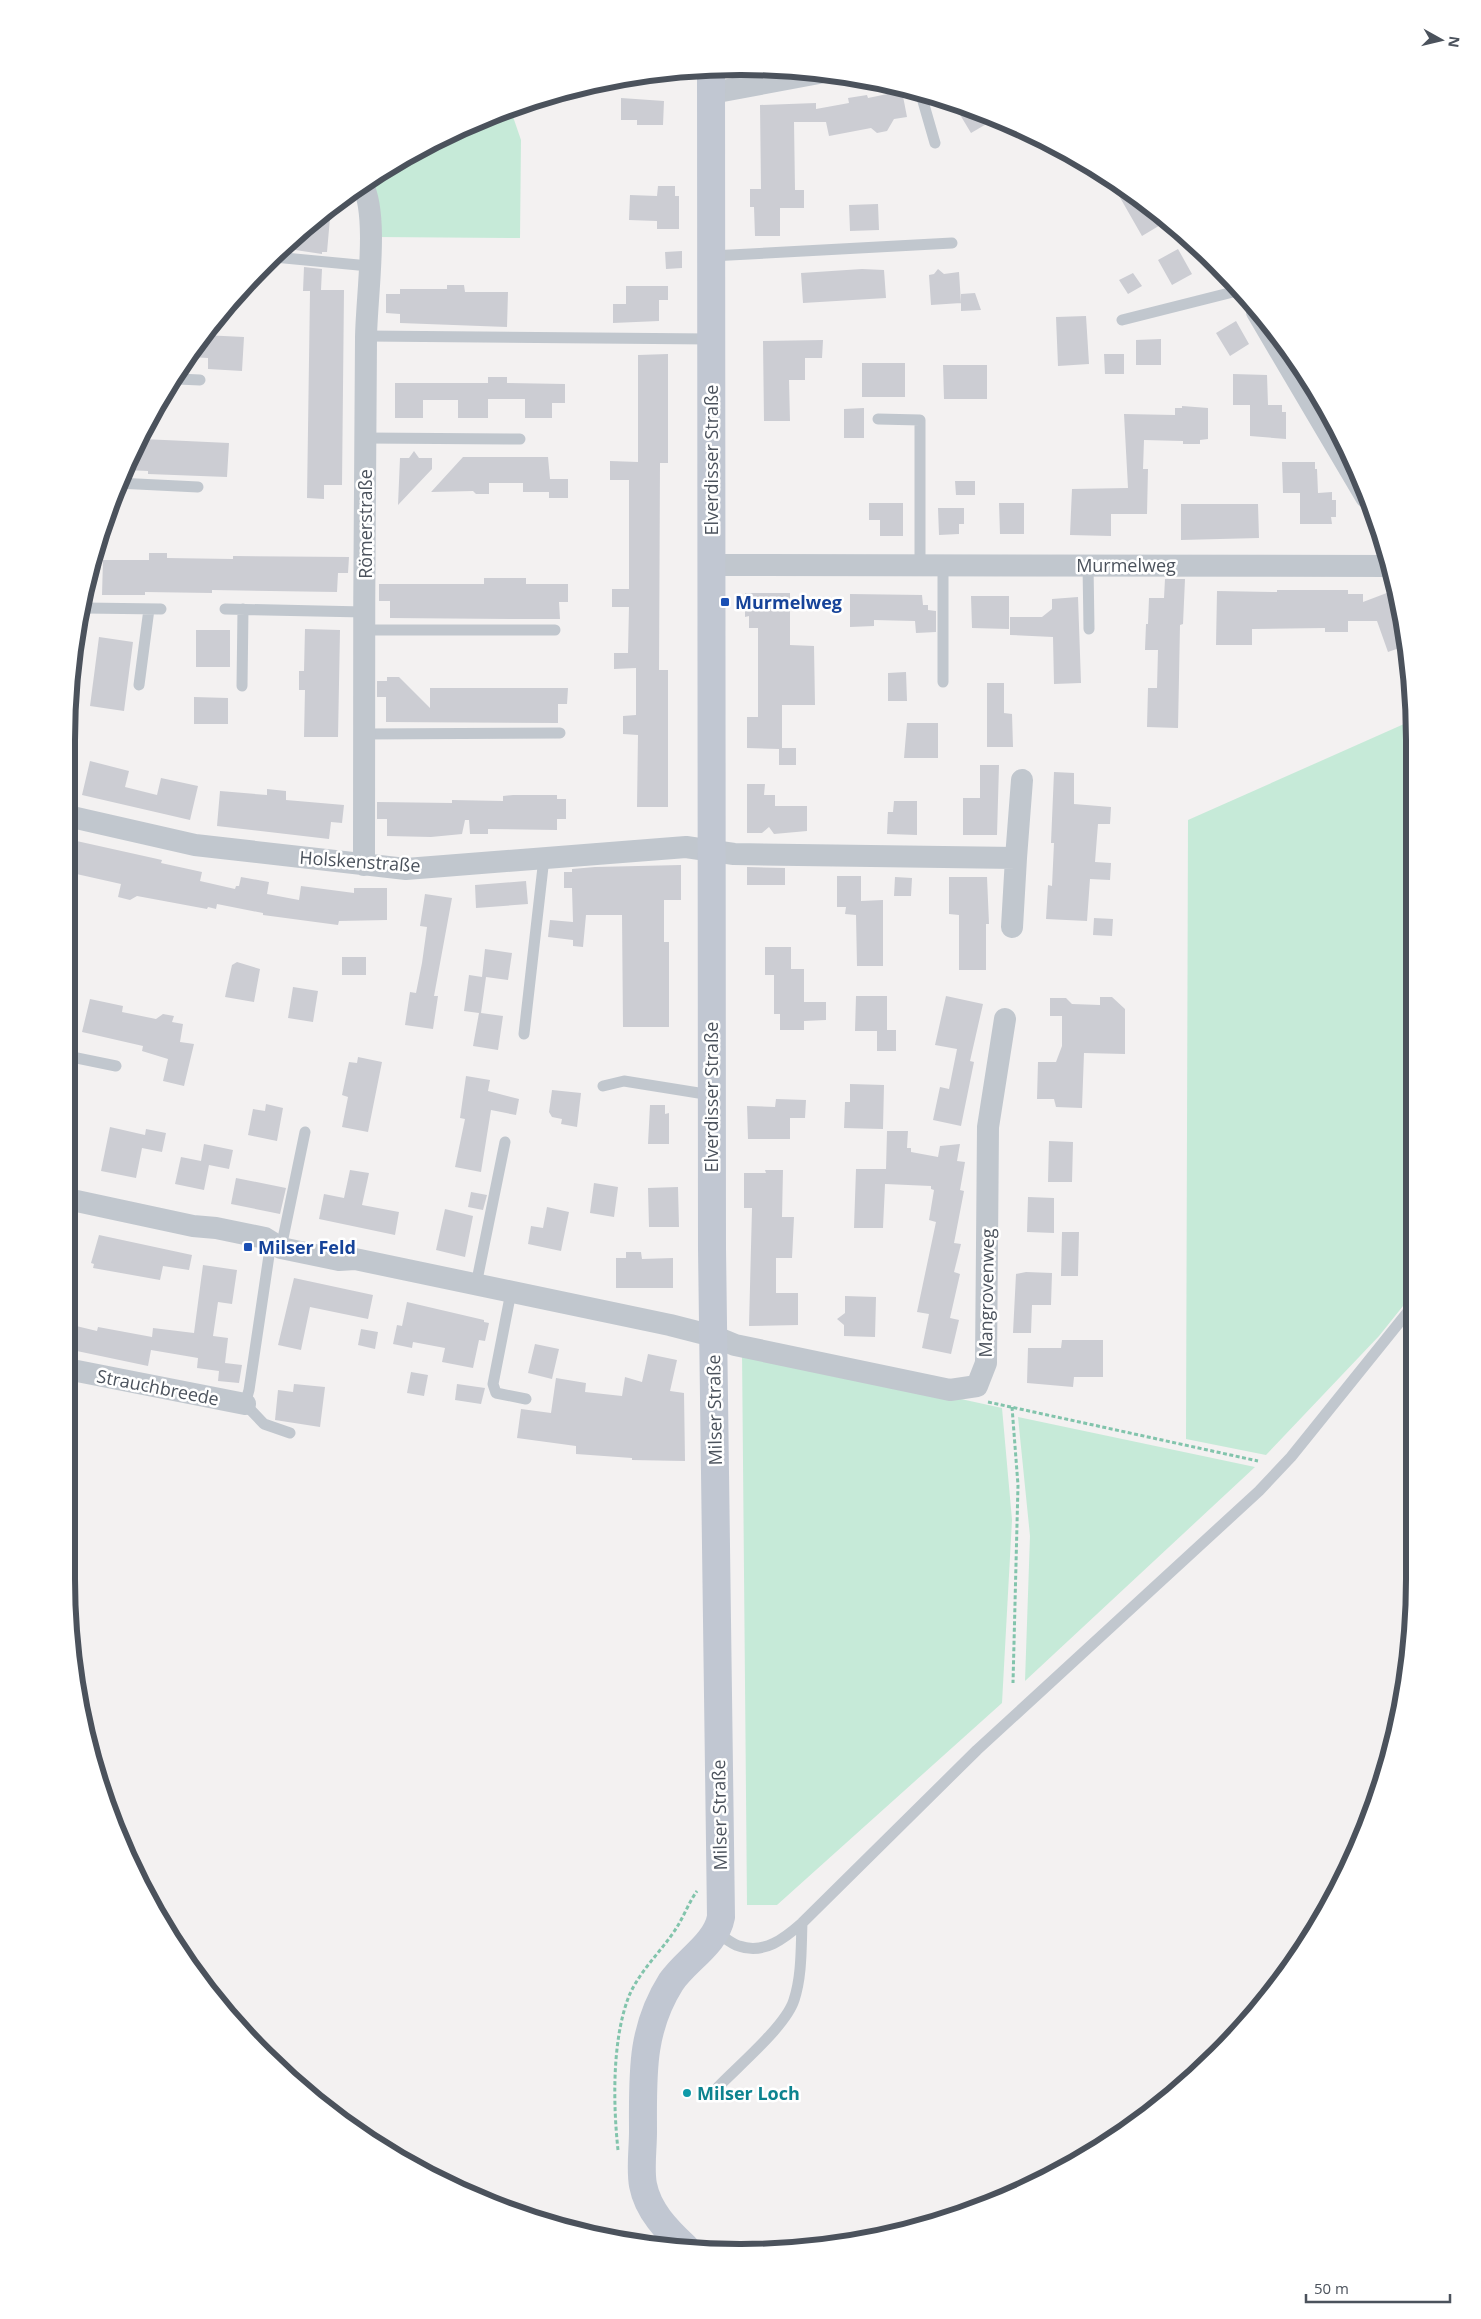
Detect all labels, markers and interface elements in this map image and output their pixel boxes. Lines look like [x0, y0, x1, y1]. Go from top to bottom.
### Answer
north arrow [1416, 15, 1466, 65]
text: N [1444, 35, 1465, 49]
street label: Elverdisser Straße [699, 385, 723, 535]
street label: Römerstraße [353, 469, 377, 579]
street label: Murmelweg [1076, 553, 1176, 577]
place label: Murmelweg [735, 590, 842, 614]
marker: Murmelweg [719, 596, 731, 608]
street label: Holskenstraße [299, 845, 421, 877]
street label: Elverdisser Straße [699, 1022, 723, 1172]
street label: Mangrovenweg [973, 1228, 999, 1358]
place label: Milser Feld [258, 1235, 356, 1259]
marker: Milser Feld [242, 1241, 254, 1253]
street label: Milser Straße [701, 1354, 727, 1466]
street label: Strauchbreede [95, 1363, 221, 1411]
street label: Milser Straße [706, 1759, 732, 1871]
place label: Milser Loch [697, 2081, 800, 2105]
marker: Milser Loch [681, 2087, 693, 2099]
scale bar [1306, 2272, 1450, 2304]
text: 50 m [1314, 2278, 1349, 2298]

